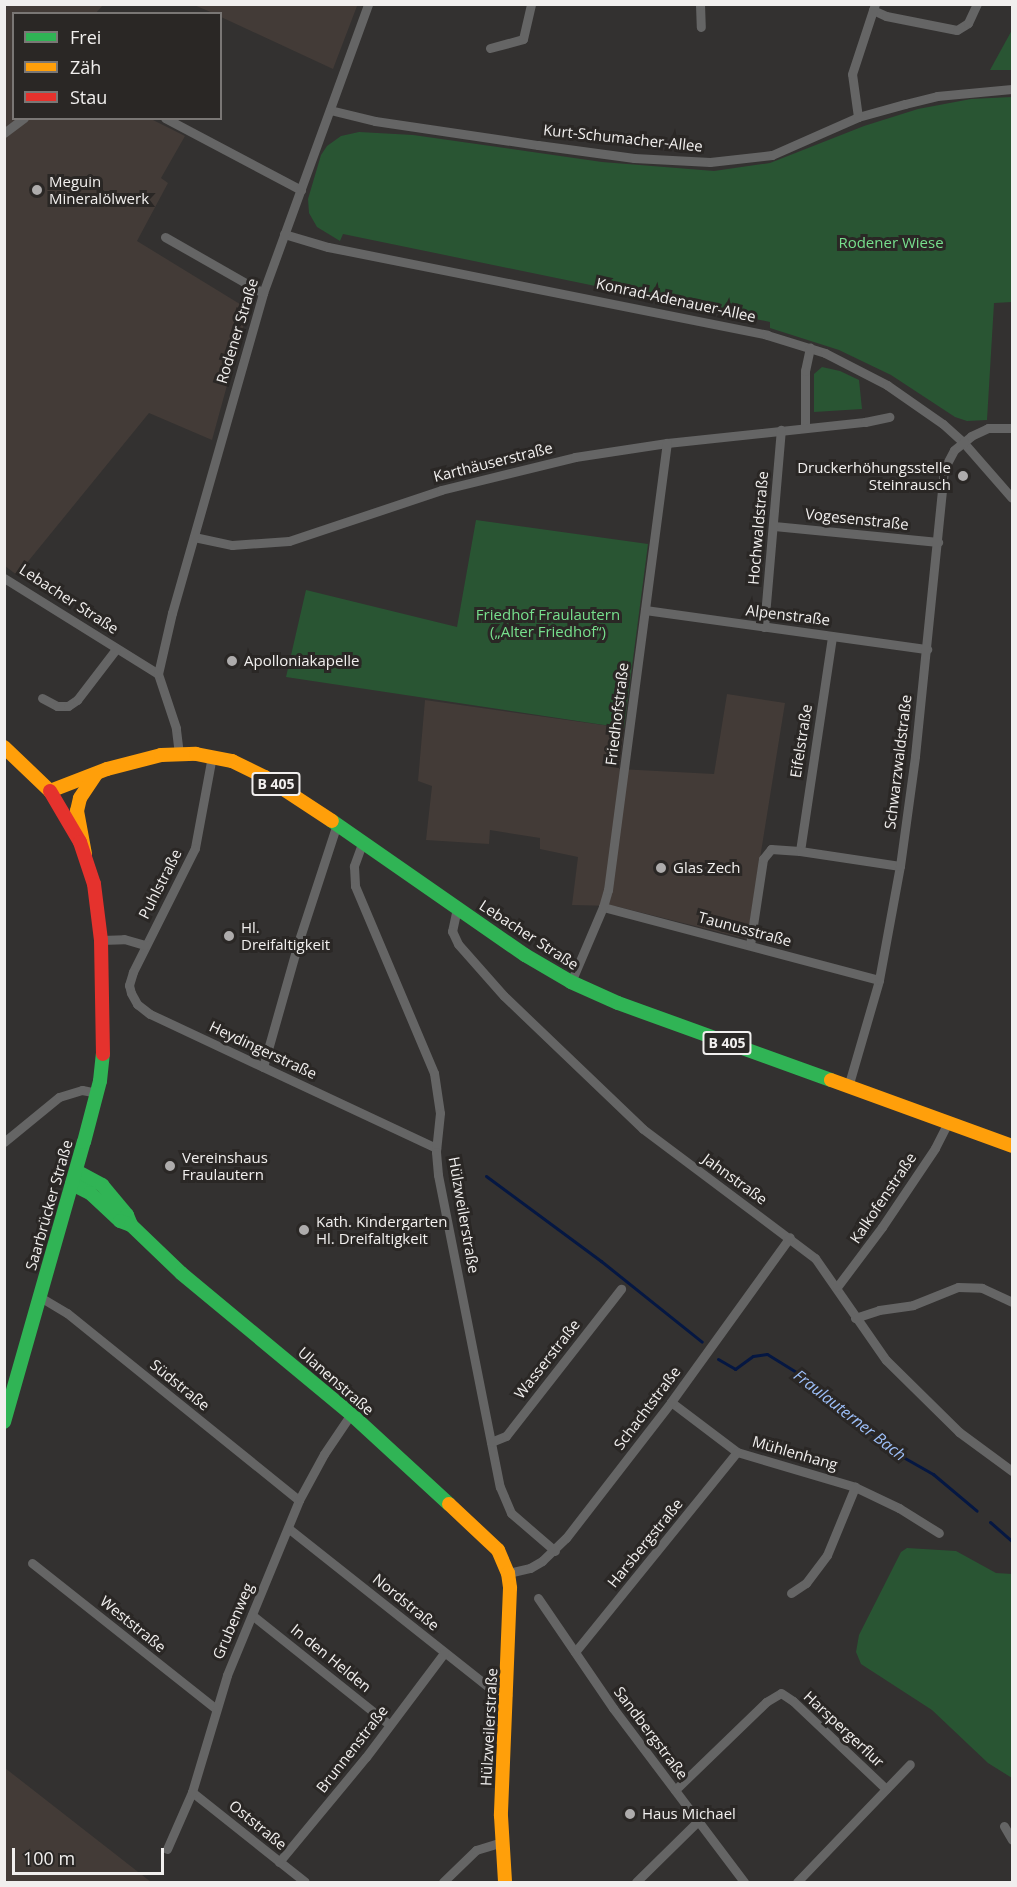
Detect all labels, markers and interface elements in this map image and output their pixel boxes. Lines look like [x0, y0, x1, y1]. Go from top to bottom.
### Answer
legend [12, 12, 222, 120]
text: Frei [70, 25, 101, 49]
text: Zäh [70, 55, 101, 79]
text: Stau [70, 85, 107, 109]
street label: Kurt-Schumacher-Allee [542, 121, 704, 155]
place label: Meguin Mineralölwerk [49, 172, 149, 207]
marker: Meguin Mineralölwerk [30, 183, 44, 197]
park label: Rodener Wiese [838, 234, 944, 252]
street label: Konrad-Adenauer-Allee [594, 274, 758, 326]
street label: Rodener Straße [212, 276, 262, 386]
street label: Karthäuserstraße [432, 438, 554, 486]
place label: Druckerhöhungsstelle Steinrausch [797, 458, 951, 493]
marker: Druckerhöhungsstelle Steinrausch [956, 469, 970, 483]
street label: Hochwaldstraße [744, 470, 772, 586]
street label: Vogesenstraße [804, 505, 910, 533]
street label: Lebacher Straße [16, 560, 122, 638]
street label: Alpenstraße [745, 601, 831, 629]
park label: Friedhof Fraulautern („Alter Friedhof“) [476, 605, 620, 640]
place label: Apolloniakapelle [244, 652, 359, 670]
marker: Apolloniakapelle [225, 654, 239, 668]
street label: Friedhofstraße [602, 662, 632, 766]
street label: Schwarzwaldstraße [881, 694, 915, 830]
street label: Eifelstraße [786, 703, 816, 779]
road number: B 405 [250, 773, 302, 795]
street label: Puhlstraße [135, 846, 185, 922]
place label: Glas Zech [673, 859, 740, 877]
marker: Glas Zech [654, 861, 668, 875]
street label: Lebacher Straße [476, 896, 582, 974]
street label: Taunusstraße [696, 908, 794, 950]
place label: Hl. Dreifaltigkeit [241, 918, 330, 953]
marker: Hl. Dreifaltigkeit [222, 929, 236, 943]
street label: Heydingerstraße [206, 1017, 320, 1083]
road number: B 405 [702, 1032, 752, 1054]
street label: Saarbrücker Straße [22, 1138, 76, 1272]
place label: Vereinshaus Fraulautern [182, 1148, 268, 1183]
street label: Kalkofenstraße [846, 1149, 920, 1247]
street label: Jahnstraße [699, 1150, 771, 1208]
street label: Hülzweilerstraße [445, 1155, 483, 1275]
marker: Vereinshaus Fraulautern [163, 1159, 177, 1173]
place label: Kath. Kindergarten Hl. Dreifaltigkeit [316, 1212, 447, 1247]
marker: Kath. Kindergarten Hl. Dreifaltigkeit [297, 1223, 311, 1237]
street label: Wasserstraße [510, 1316, 584, 1402]
street label: Ulanenstraße [294, 1343, 378, 1419]
street label: Südstraße [147, 1356, 213, 1414]
street label: Schachtstraße [610, 1363, 684, 1453]
water label: Fraulauterner Bach [790, 1365, 910, 1465]
street label: Mühlenhang [750, 1432, 840, 1474]
street label: Harsbergstraße [604, 1495, 686, 1591]
street label: Nordstraße [369, 1570, 443, 1634]
street label: Grubenweg [209, 1580, 257, 1662]
street label: Weststraße [96, 1592, 170, 1656]
street label: In den Helden [287, 1620, 375, 1696]
street label: Hülzweilerstraße [477, 1668, 501, 1786]
street label: Sandbergstraße [610, 1683, 692, 1783]
street label: Harspergerflur [800, 1687, 888, 1771]
street label: Brunnenstraße [312, 1702, 392, 1796]
street label: Oststraße [226, 1796, 290, 1854]
place label: Haus Michael [642, 1805, 736, 1823]
marker: Haus Michael [623, 1807, 637, 1821]
scale bar [15, 1836, 166, 1874]
text: 100 m [23, 1846, 75, 1870]

